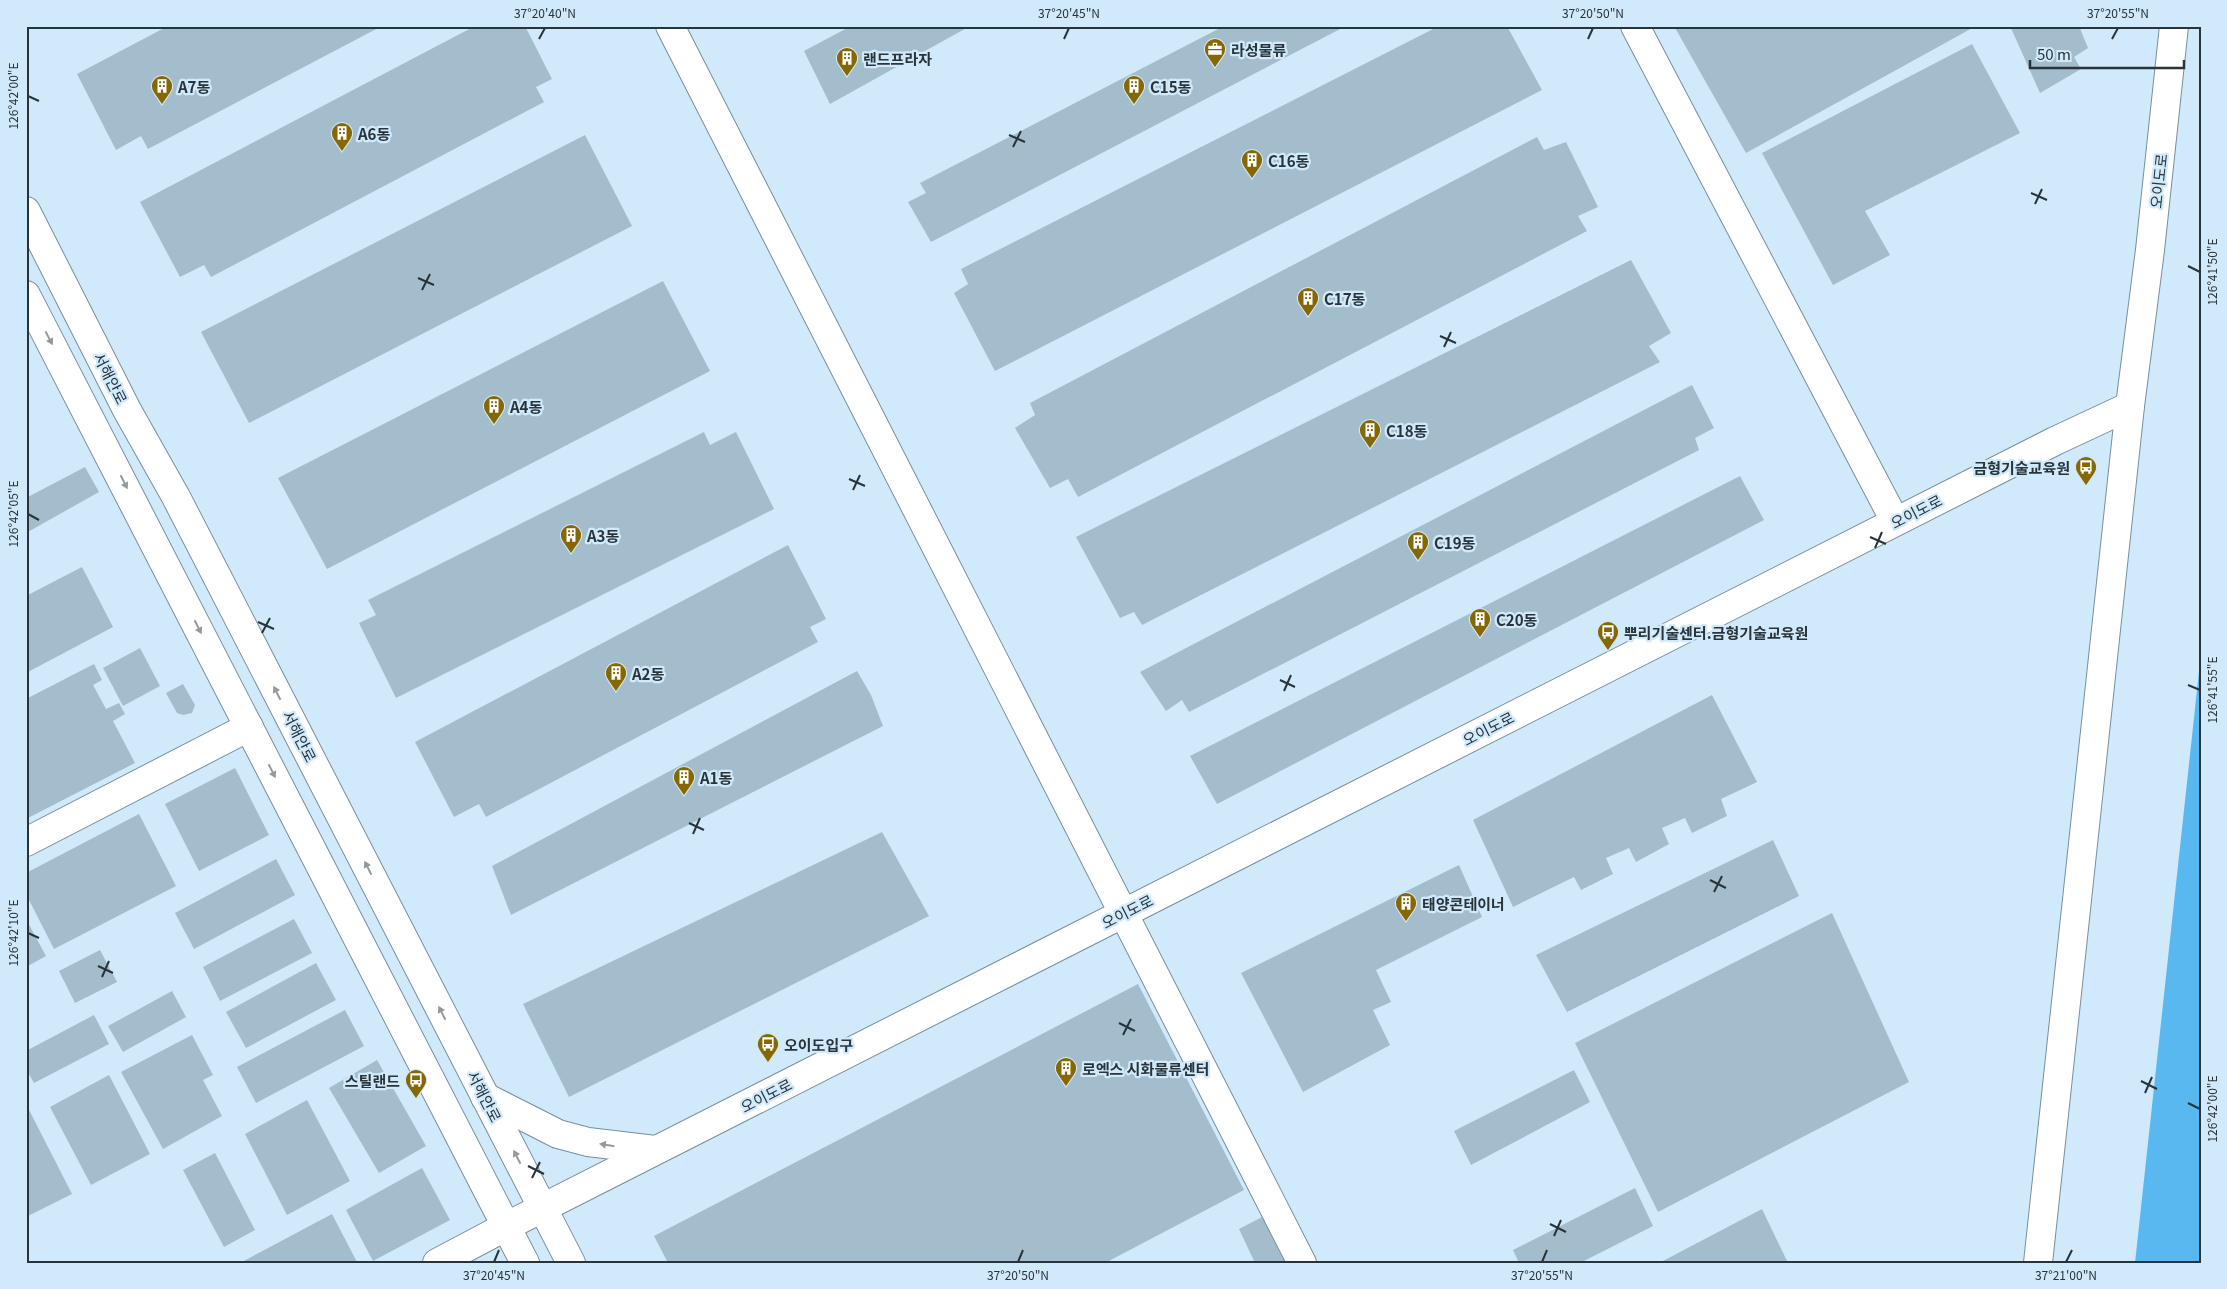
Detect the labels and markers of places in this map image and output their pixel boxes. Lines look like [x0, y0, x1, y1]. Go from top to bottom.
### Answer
office icon: 라성물류 [1203, 37, 1227, 68]
place label: 라성물류 [1231, 39, 1286, 60]
building icon: 랜드프라자 [835, 46, 859, 77]
place label: 랜드프라자 [863, 48, 932, 69]
building icon: A7동 [150, 74, 174, 105]
building icon: C15동 [1122, 74, 1146, 105]
place label: A7동 [177, 76, 210, 97]
place label: C15동 [1150, 76, 1192, 97]
building icon: A6동 [330, 121, 354, 152]
place label: A6동 [357, 123, 390, 144]
building icon: C16동 [1240, 148, 1264, 179]
place label: C16동 [1268, 150, 1310, 171]
building icon: C17동 [1296, 286, 1320, 317]
place label: C17동 [1324, 288, 1366, 309]
building icon: A4동 [482, 394, 506, 425]
place label: A4동 [509, 396, 542, 417]
building icon: C18동 [1358, 418, 1382, 449]
place label: C18동 [1386, 420, 1428, 441]
bus stop icon: 금형기술교육원 [2074, 455, 2098, 486]
place label: 금형기술교육원 [1973, 457, 2070, 478]
building icon: A3동 [559, 523, 583, 554]
place label: A3동 [586, 525, 619, 546]
building icon: C19동 [1406, 530, 1430, 561]
place label: C19동 [1434, 532, 1476, 553]
building icon: C20동 [1468, 607, 1492, 638]
place label: C20동 [1496, 609, 1538, 630]
bus stop icon: 뿌리기술센터.금형기술교육원 [1596, 620, 1620, 651]
place label: 뿌리기술센터.금형기술교육원 [1624, 622, 1808, 643]
building icon: A2동 [604, 661, 628, 692]
place label: A2동 [631, 663, 664, 684]
building icon: A1동 [672, 765, 696, 796]
place label: A1동 [699, 767, 732, 788]
building icon: 태양콘테이너 [1394, 891, 1418, 922]
place label: 태양콘테이너 [1422, 893, 1505, 914]
bus stop icon: 오이도입구 [756, 1032, 780, 1063]
place label: 오이도입구 [784, 1034, 853, 1055]
building icon: 로엑스 시화물류센터 [1054, 1056, 1078, 1087]
place label: 로엑스 시화물류센터 [1082, 1058, 1210, 1079]
bus stop icon: 스틸랜드 [404, 1068, 428, 1099]
place label: 스틸랜드 [345, 1070, 400, 1091]

